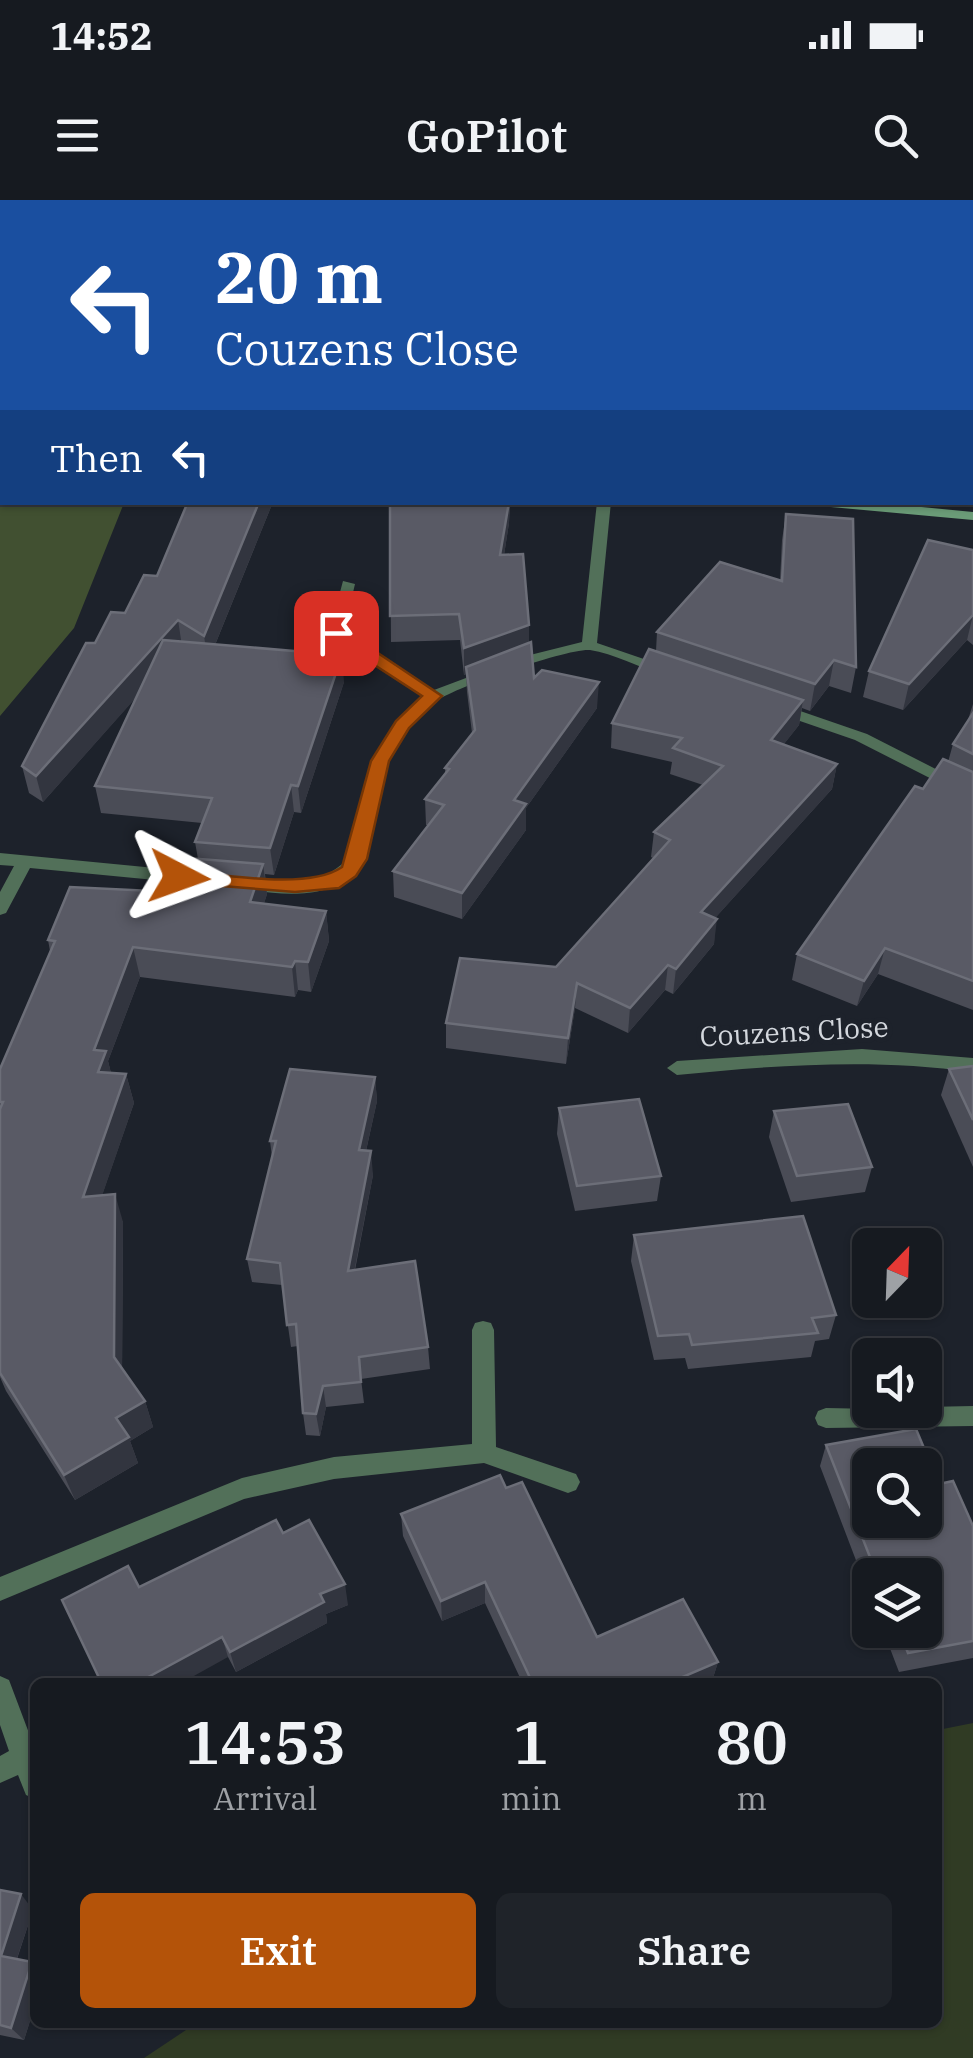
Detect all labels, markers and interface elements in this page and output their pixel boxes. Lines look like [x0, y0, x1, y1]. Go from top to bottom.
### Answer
text: 14:52 [50, 11, 153, 60]
text: GoPilot [406, 106, 567, 164]
icon: menu [50, 108, 105, 163]
icon: search [868, 108, 923, 163]
text: 20 m [215, 231, 383, 322]
icon: left [50, 240, 180, 370]
text: Couzens Close [215, 319, 519, 377]
icon: left [163, 430, 218, 485]
text: Then [50, 433, 143, 482]
pin [294, 591, 379, 676]
icon: arrive [309, 606, 364, 661]
position arrow [127, 825, 231, 929]
street label: Couzens Close [699, 1008, 889, 1054]
north arrow [852, 1228, 942, 1318]
map controls [852, 1228, 942, 1648]
button: sound [852, 1338, 942, 1428]
button: search [852, 1448, 942, 1538]
button: layers [852, 1558, 942, 1648]
text: 14:53 [184, 1702, 346, 1781]
text: 1 [513, 1702, 549, 1781]
text: 80 [716, 1702, 788, 1781]
text: Arrival [213, 1777, 317, 1819]
text: min [500, 1777, 561, 1819]
text: m [736, 1777, 767, 1819]
button: Exit [80, 1893, 476, 2008]
button: Share [496, 1893, 892, 2008]

